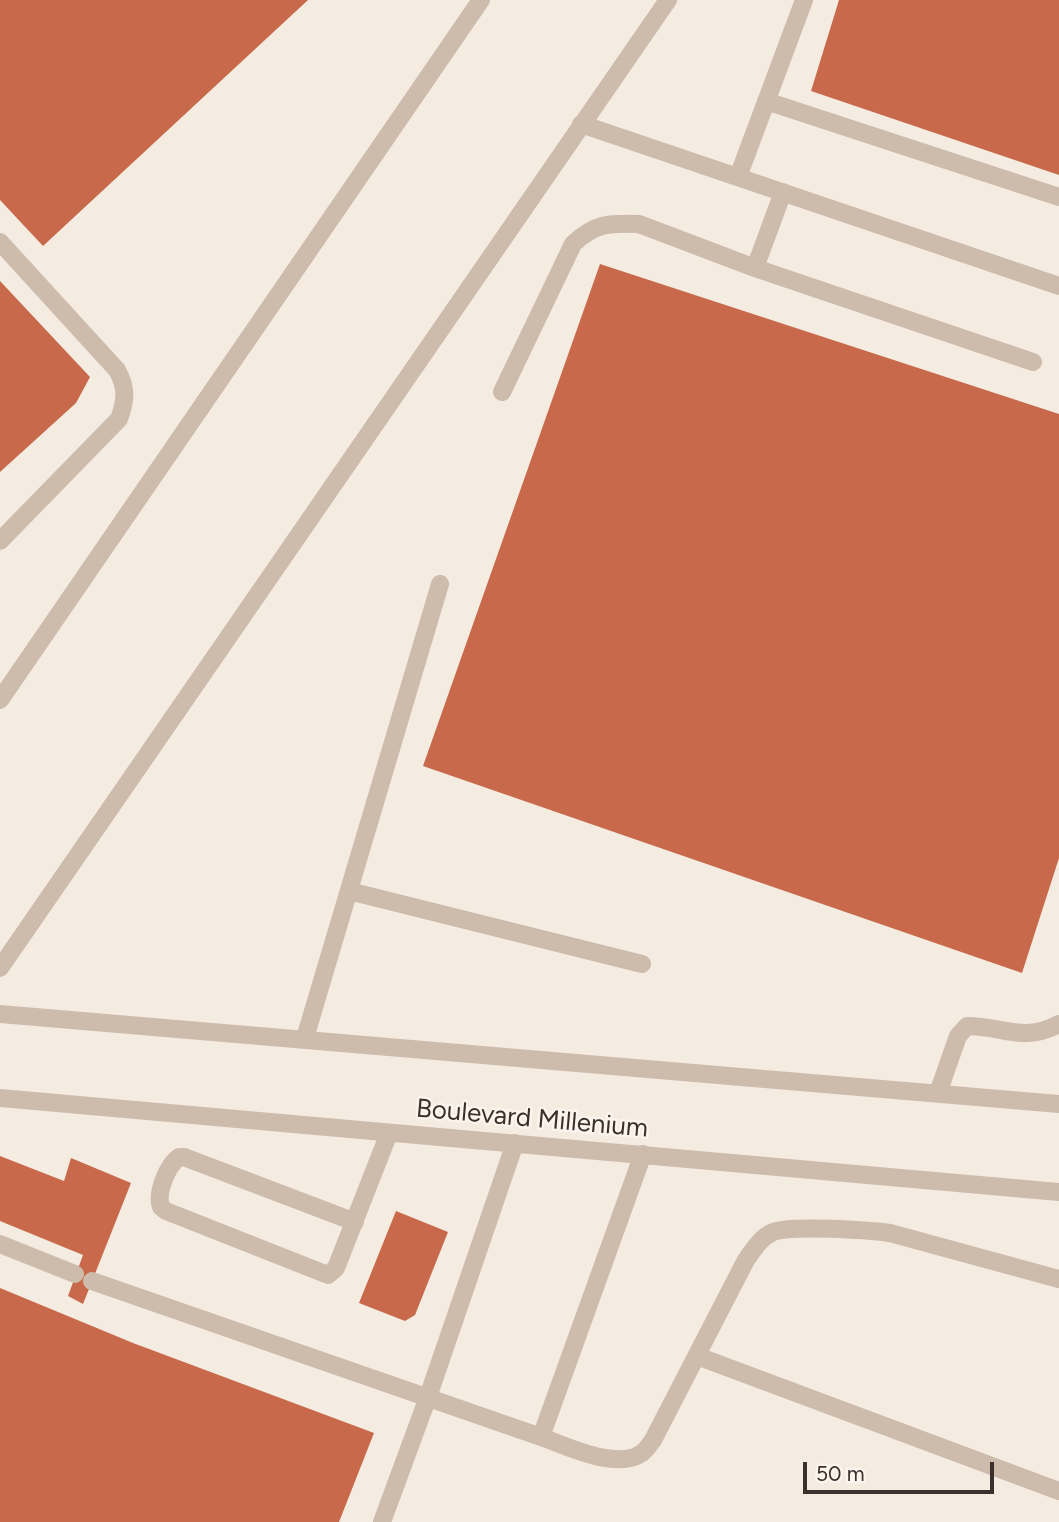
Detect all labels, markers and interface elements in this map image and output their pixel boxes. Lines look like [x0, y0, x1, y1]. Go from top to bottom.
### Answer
street label: Boulevard Millenium [415, 1093, 649, 1145]
scale bar [807, 1448, 998, 1492]
text: 50 m [816, 1461, 865, 1486]

